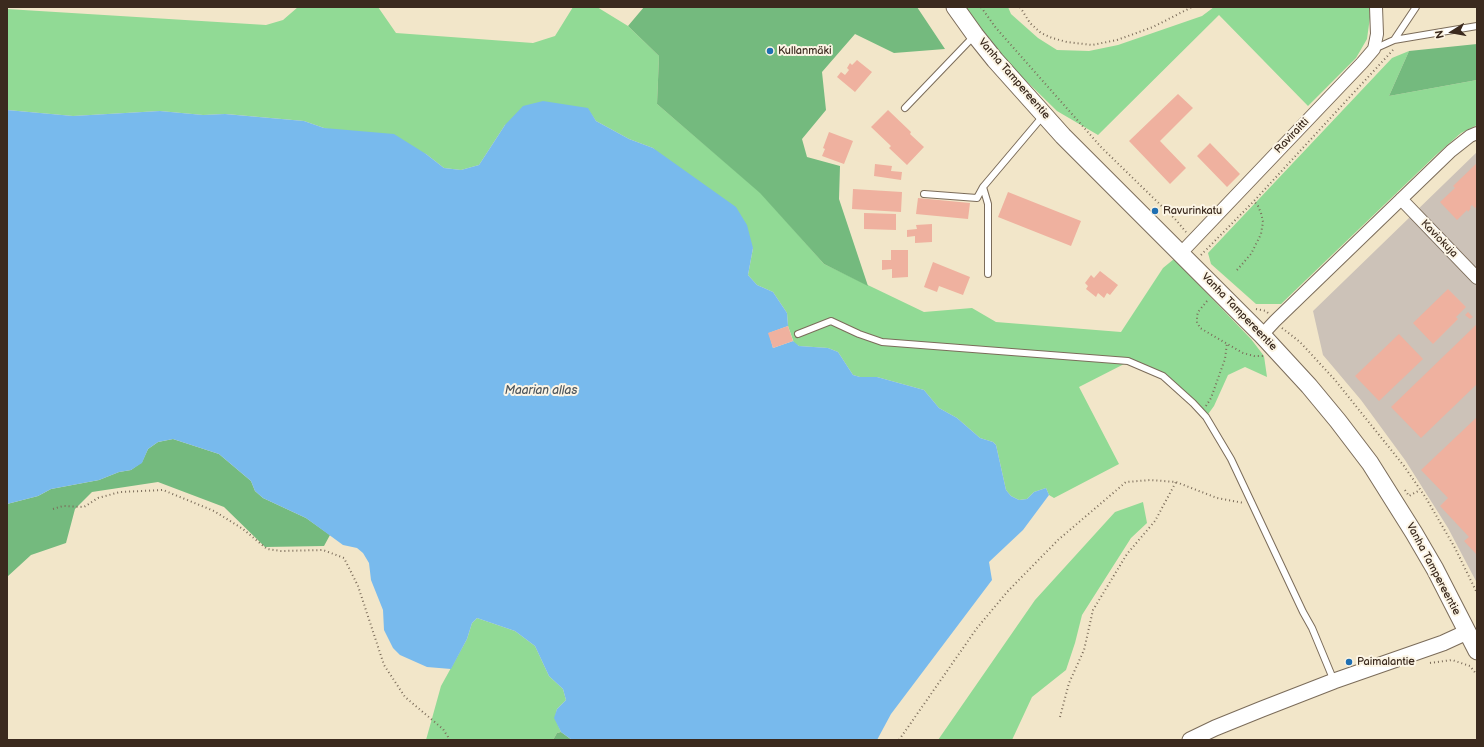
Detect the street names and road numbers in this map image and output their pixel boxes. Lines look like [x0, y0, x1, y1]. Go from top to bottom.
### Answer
street label: Vanha Tampereentie [975, 36, 1053, 122]
street label: Raviraitti [1272, 116, 1312, 156]
street label: Kaviokuja [1418, 217, 1460, 261]
street label: Vanha Tampereentie [1199, 270, 1279, 354]
street label: Vanha Tampereentie [1403, 521, 1463, 617]

